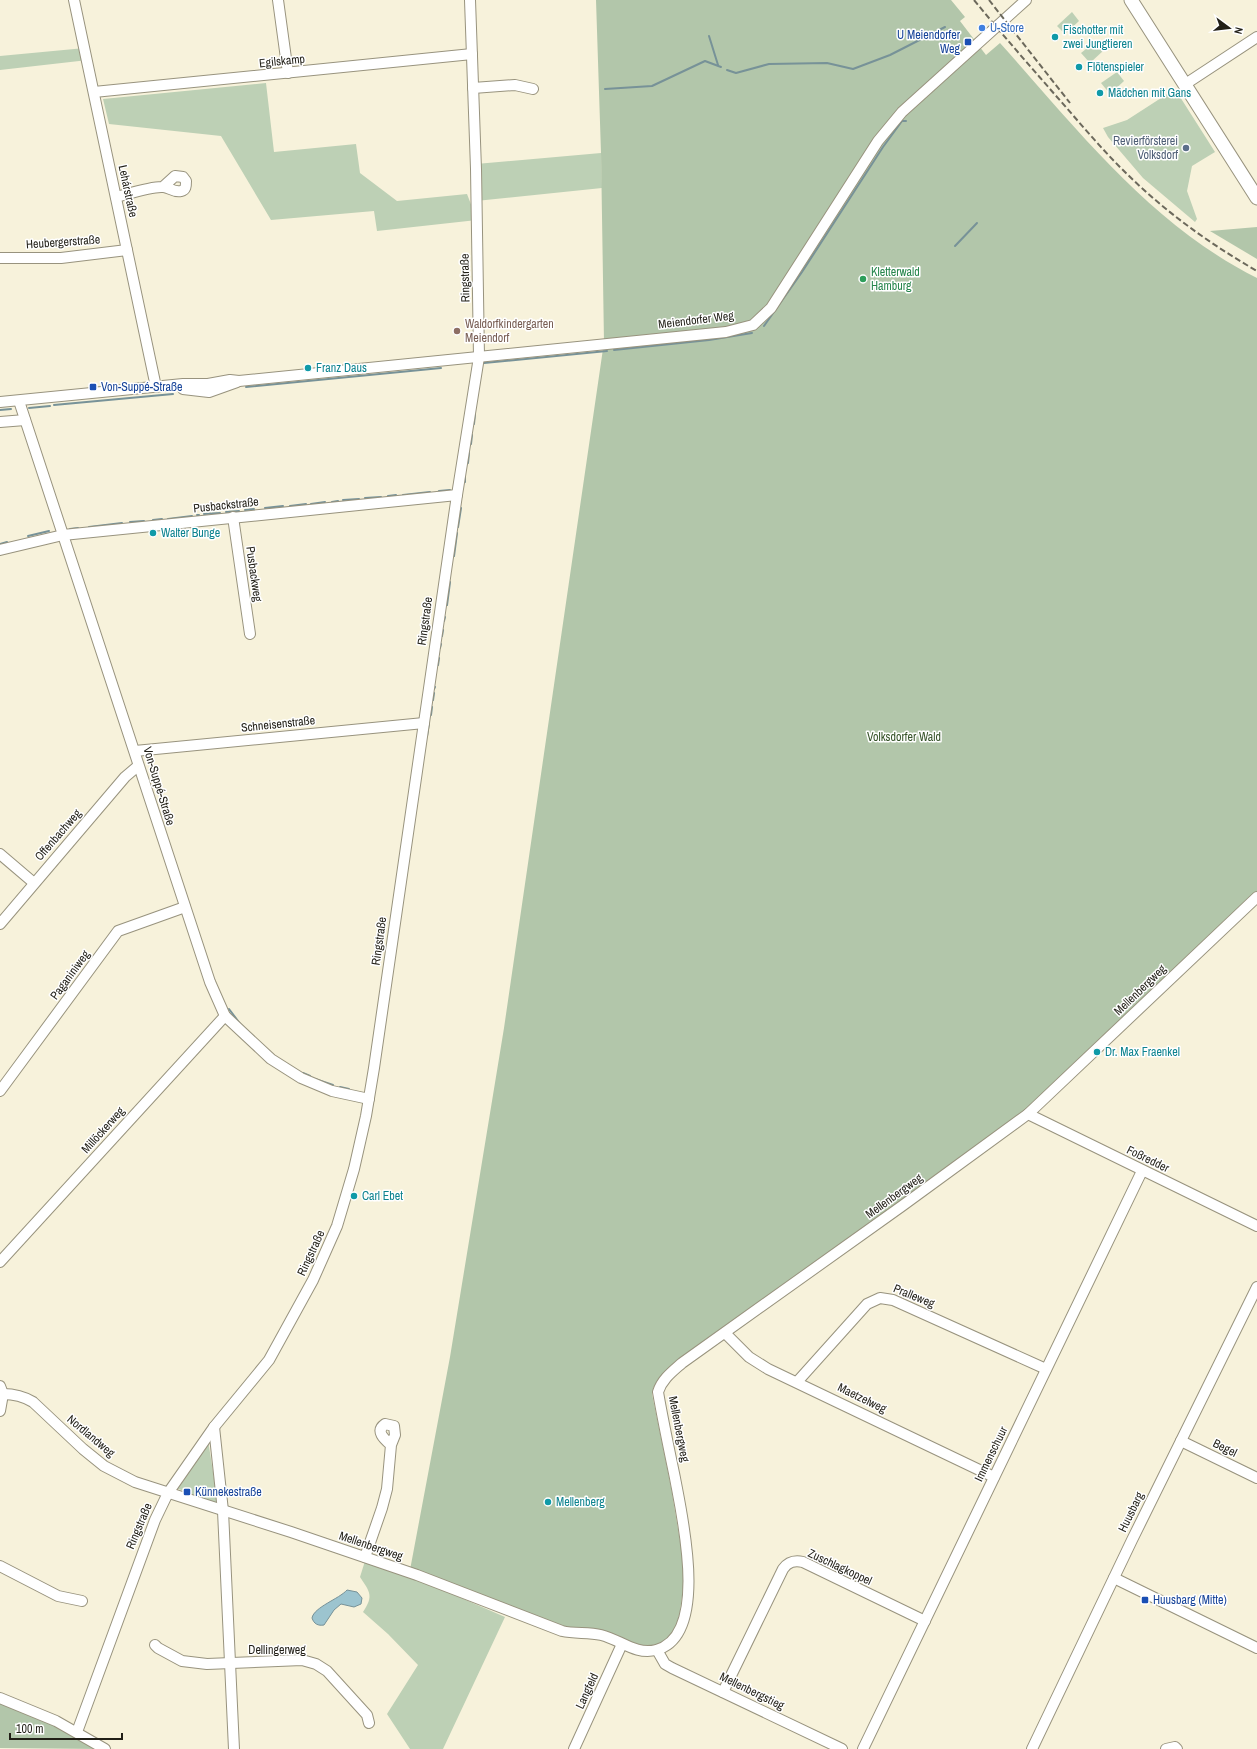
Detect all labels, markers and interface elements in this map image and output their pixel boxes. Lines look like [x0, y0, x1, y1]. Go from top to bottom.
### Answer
north arrow [1209, 8, 1249, 48]
place label: U-Store [990, 20, 1024, 36]
place label: Fischotter mit zwei Jungtieren [1063, 22, 1132, 52]
marker: U-Store [977, 23, 987, 33]
text: N [1231, 26, 1246, 36]
place label: U Meiendorfer Weg [897, 27, 961, 57]
marker: Fischotter mit zwei Jungtieren [1050, 32, 1060, 42]
marker: U Meiendorfer Weg [963, 37, 973, 47]
street label: Egilskamp [258, 51, 306, 71]
place label: Flötenspieler [1087, 59, 1145, 75]
marker: Flötenspieler [1074, 62, 1084, 72]
place label: Mädchen mit Gans [1108, 85, 1191, 101]
marker: Mädchen mit Gans [1095, 88, 1105, 98]
place label: Revierförsterei Volksdorf [1113, 133, 1178, 163]
marker: Revierförsterei Volksdorf [1181, 143, 1191, 153]
street label: Lehárstraße [115, 163, 141, 219]
street label: Heubergerstraße [25, 231, 101, 253]
street label: Ringstraße [457, 254, 473, 302]
place label: Kletterwald Hamburg [871, 264, 920, 294]
marker: Kletterwald Hamburg [858, 274, 868, 284]
street label: Meiendorfer Weg [657, 307, 735, 333]
place label: Waldorfkindergarten Meiendorf [465, 316, 554, 346]
marker: Waldorfkindergarten Meiendorf [452, 326, 462, 336]
place label: Franz Daus [316, 360, 367, 376]
marker: Franz Daus [303, 363, 313, 373]
place label: Von-Suppé-Straße [101, 379, 183, 395]
marker: Von-Suppé-Straße [88, 382, 98, 392]
street label: Pusbackstraße [193, 494, 259, 516]
place label: Walter Bunge [161, 525, 220, 541]
marker: Walter Bunge [148, 528, 158, 538]
street label: Pusbackweg [242, 545, 266, 603]
street label: Ringstraße [414, 596, 436, 646]
street label: Schneisenstraße [240, 712, 316, 736]
park label: Volksdorfer Wald [867, 729, 941, 745]
street label: Von-Suppé-Straße [139, 745, 179, 827]
street label: Offenbachweg [31, 805, 85, 864]
street label: Ringstraße [368, 916, 390, 966]
street label: Paganiniweg [47, 947, 94, 1003]
street label: Mellenbergweg [1110, 961, 1170, 1019]
place label: Dr. Max Fraenkel [1105, 1044, 1180, 1060]
marker: Dr. Max Fraenkel [1092, 1047, 1102, 1057]
street label: Millöckerweg [78, 1103, 129, 1157]
street label: Foßredder [1124, 1142, 1173, 1176]
street label: Mellenbergweg [862, 1170, 926, 1222]
place label: Carl Ebet [362, 1188, 403, 1204]
marker: Carl Ebet [349, 1191, 359, 1201]
street label: Ringstraße [293, 1228, 329, 1278]
street label: Pralleweg [891, 1280, 938, 1312]
street label: Maetzelweg [835, 1379, 890, 1417]
street label: Mellenbergweg [665, 1395, 693, 1464]
street label: Nordlandweg [64, 1411, 119, 1461]
street label: Immenschuur [971, 1423, 1012, 1484]
street label: Begel [1210, 1435, 1240, 1461]
place label: Künnekestraße [195, 1484, 262, 1500]
marker: Künnekestraße [182, 1487, 192, 1497]
street label: Huusbarg [1114, 1489, 1148, 1535]
place label: Mellenberg [556, 1494, 605, 1510]
marker: Mellenberg [543, 1497, 553, 1507]
street label: Ringstraße [122, 1500, 156, 1552]
street label: Mellenbergweg [337, 1528, 406, 1565]
street label: Zuschlagkoppel [805, 1545, 875, 1589]
place label: Huusbarg (Mitte) [1153, 1592, 1227, 1608]
marker: Huusbarg (Mitte) [1140, 1595, 1150, 1605]
street label: Dellingerweg [248, 1642, 306, 1658]
street label: Mellenbergstieg [717, 1668, 787, 1714]
street label: Langfeld [572, 1671, 602, 1711]
scale bar [10, 1715, 122, 1741]
text: 100 m [16, 1721, 43, 1737]

